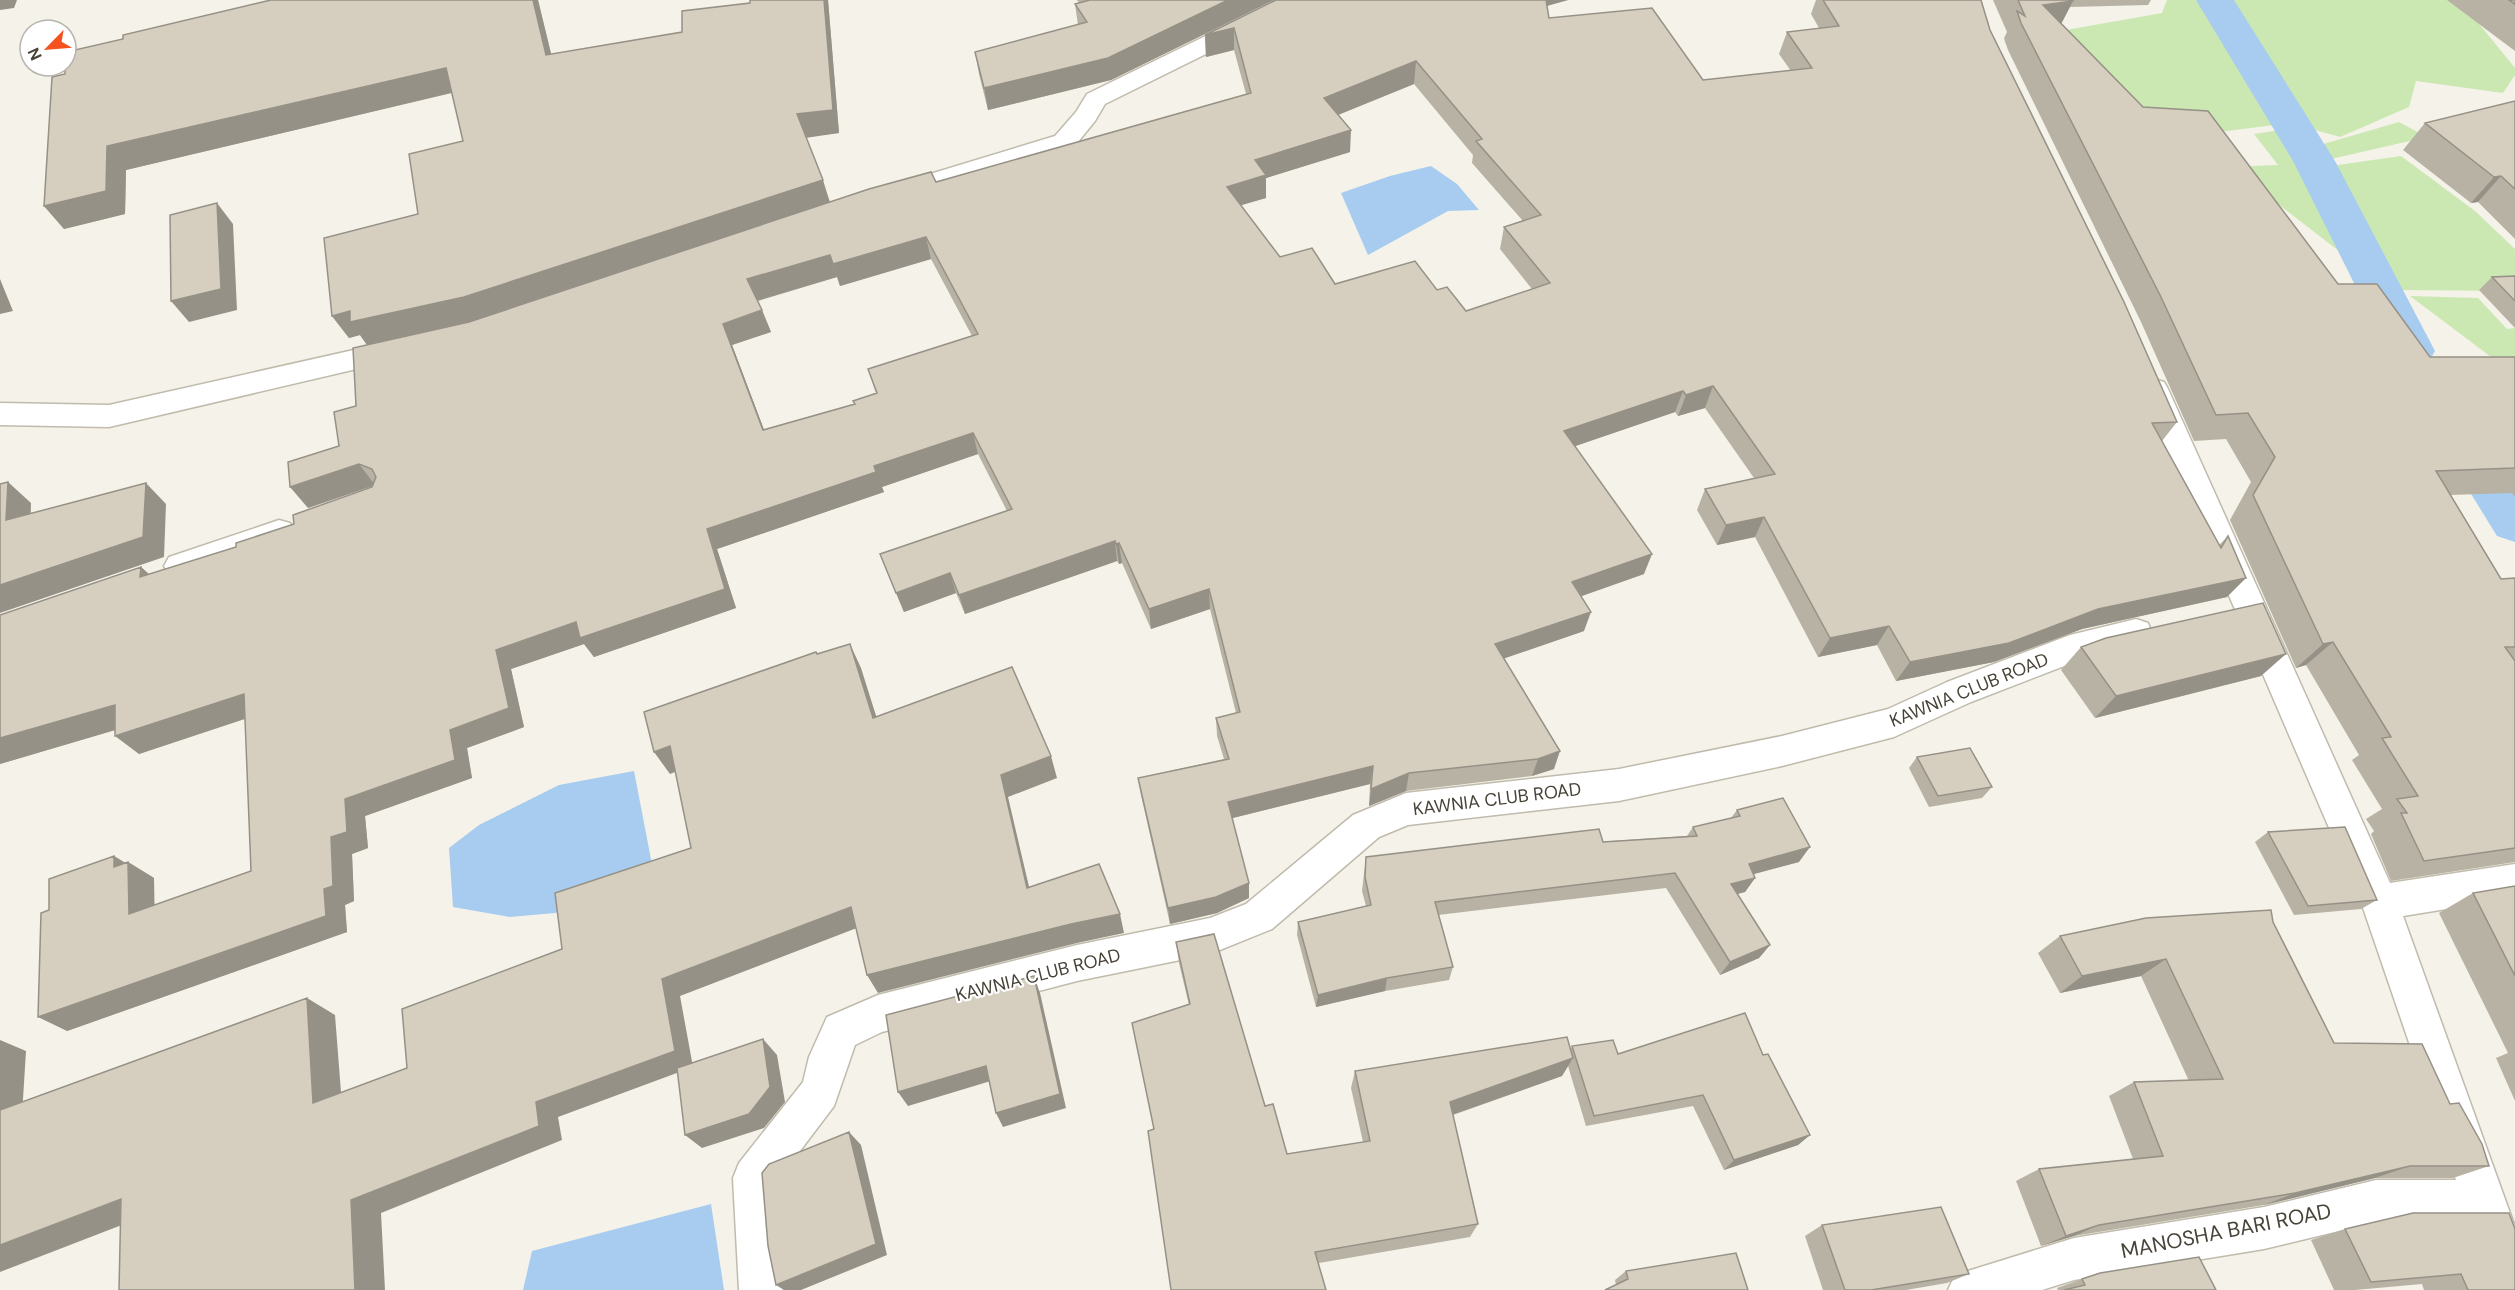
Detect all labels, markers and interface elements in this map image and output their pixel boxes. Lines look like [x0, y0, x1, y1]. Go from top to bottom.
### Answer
north arrow [18, 18, 78, 78]
text: N [23, 44, 47, 64]
street label: KAWNIA CLUB ROAD [1886, 647, 2052, 733]
street label: KAWNIA CLUB ROAD [1411, 777, 1583, 821]
street label: KAWNIA CLUB ROAD [953, 943, 1123, 1007]
street label: MANOSHA BARI ROAD [2118, 1197, 2334, 1265]

